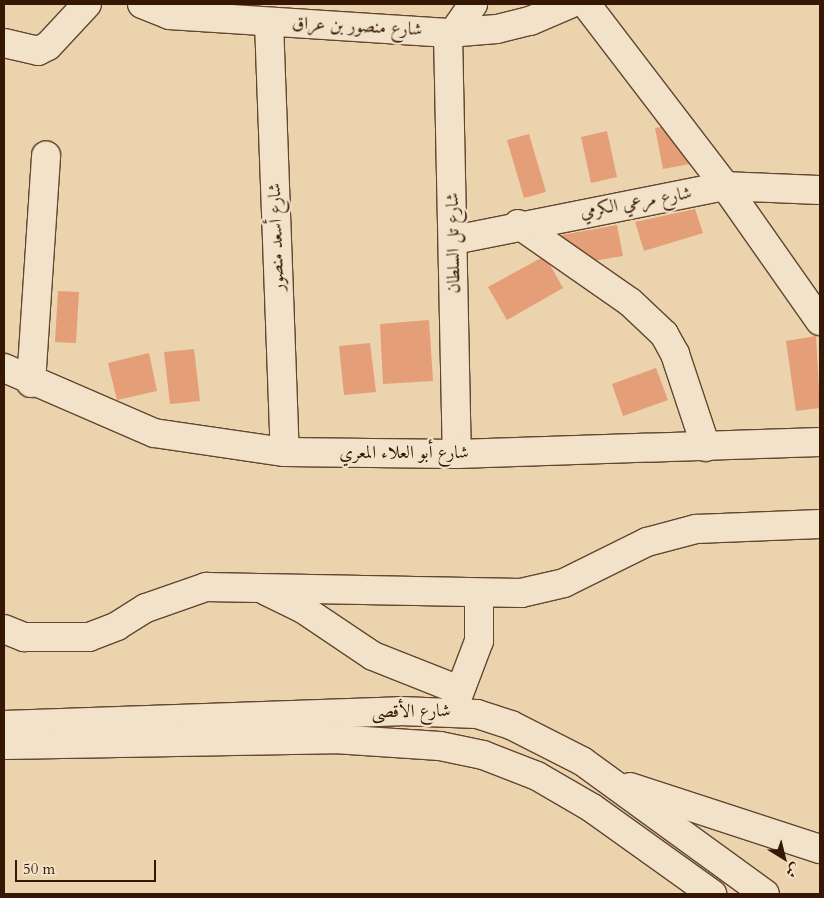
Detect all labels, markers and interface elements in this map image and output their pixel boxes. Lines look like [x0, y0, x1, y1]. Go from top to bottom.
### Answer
street label: شارع منصور بن عراق [291, 13, 423, 41]
street label: شارع أسعد منصور [264, 183, 290, 291]
street label: شارع مرعي الكرمي [579, 183, 693, 223]
street label: شارع تل السلطان [442, 192, 466, 294]
street label: شارع أبو العلاء المعري [339, 442, 469, 464]
street label: شارع الأقصى [371, 701, 451, 723]
north arrow [759, 833, 809, 883]
scale bar [18, 850, 159, 882]
text: 50 m [23, 859, 55, 879]
text: ش [782, 859, 804, 882]

